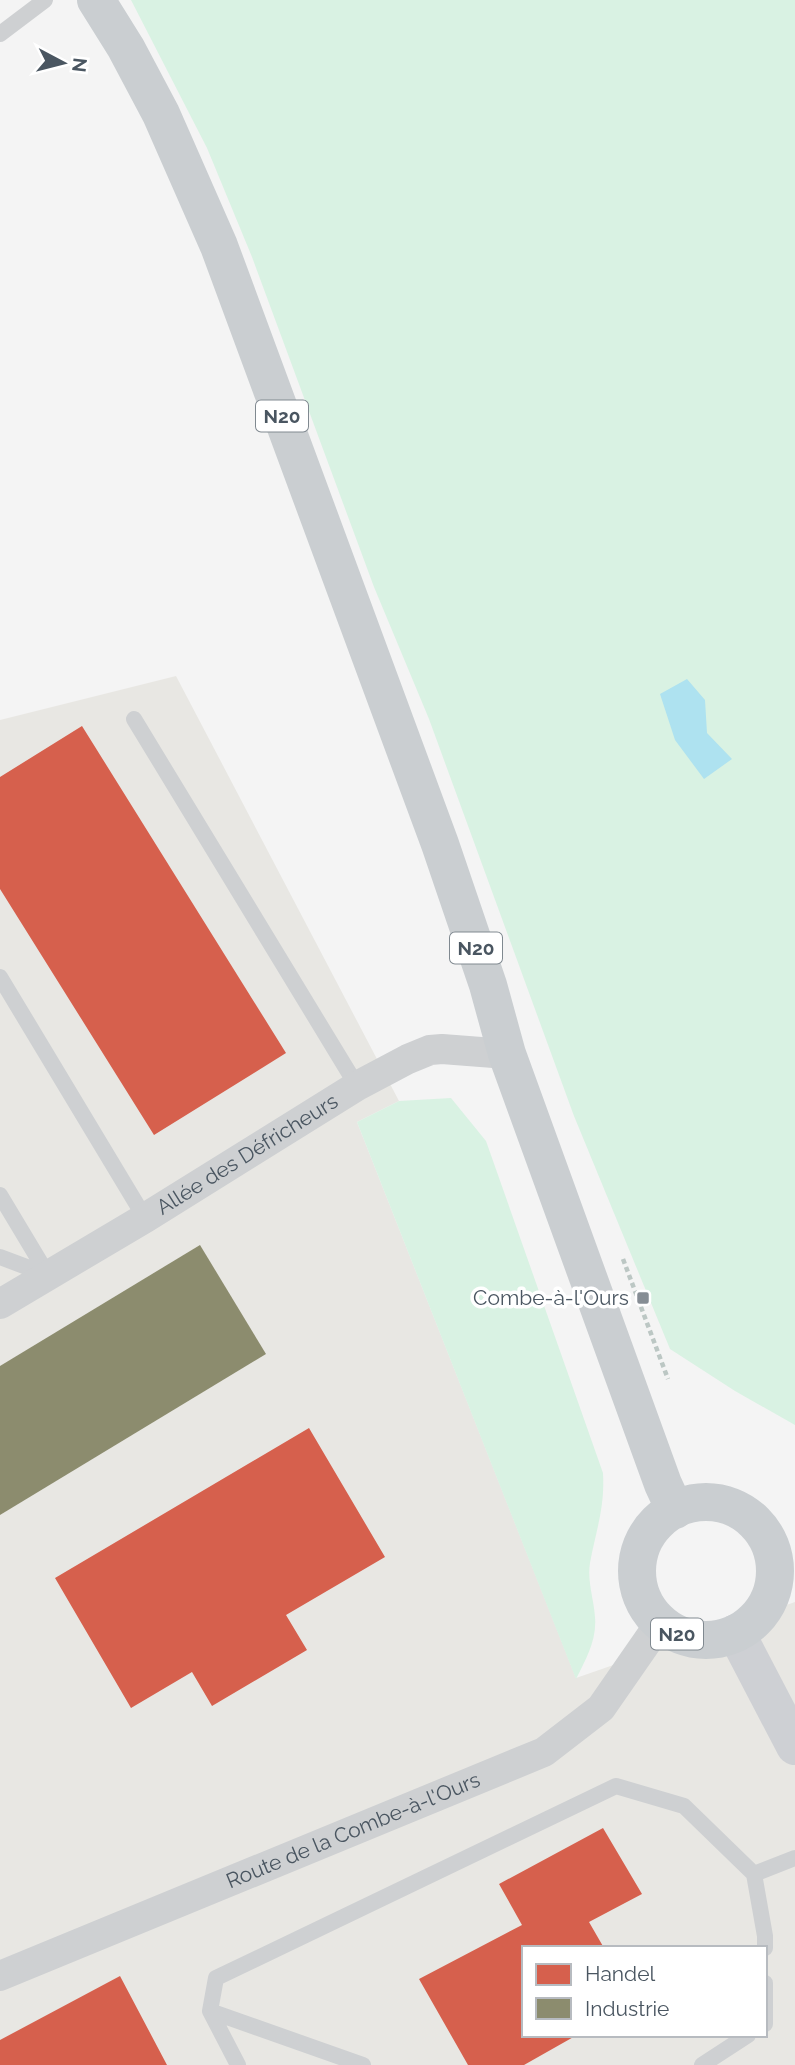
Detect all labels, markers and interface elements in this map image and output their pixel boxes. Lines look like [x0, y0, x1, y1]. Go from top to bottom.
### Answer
north arrow [28, 28, 98, 98]
text: N [68, 57, 92, 74]
road number: N20 [256, 400, 308, 432]
road number: N20 [450, 932, 502, 964]
street label: Allée des Défricheurs [152, 1088, 342, 1220]
place label: Combe-à-l'Ours [473, 1285, 629, 1310]
marker: Combe-à-l'Ours [635, 1290, 651, 1306]
road number: N20 [651, 1618, 703, 1650]
street label: Route de la Combe-à-l'Ours [222, 1767, 484, 1893]
legend [522, 1946, 767, 2037]
text: Handel [585, 1961, 655, 1986]
text: Industrie [585, 1996, 669, 2021]

